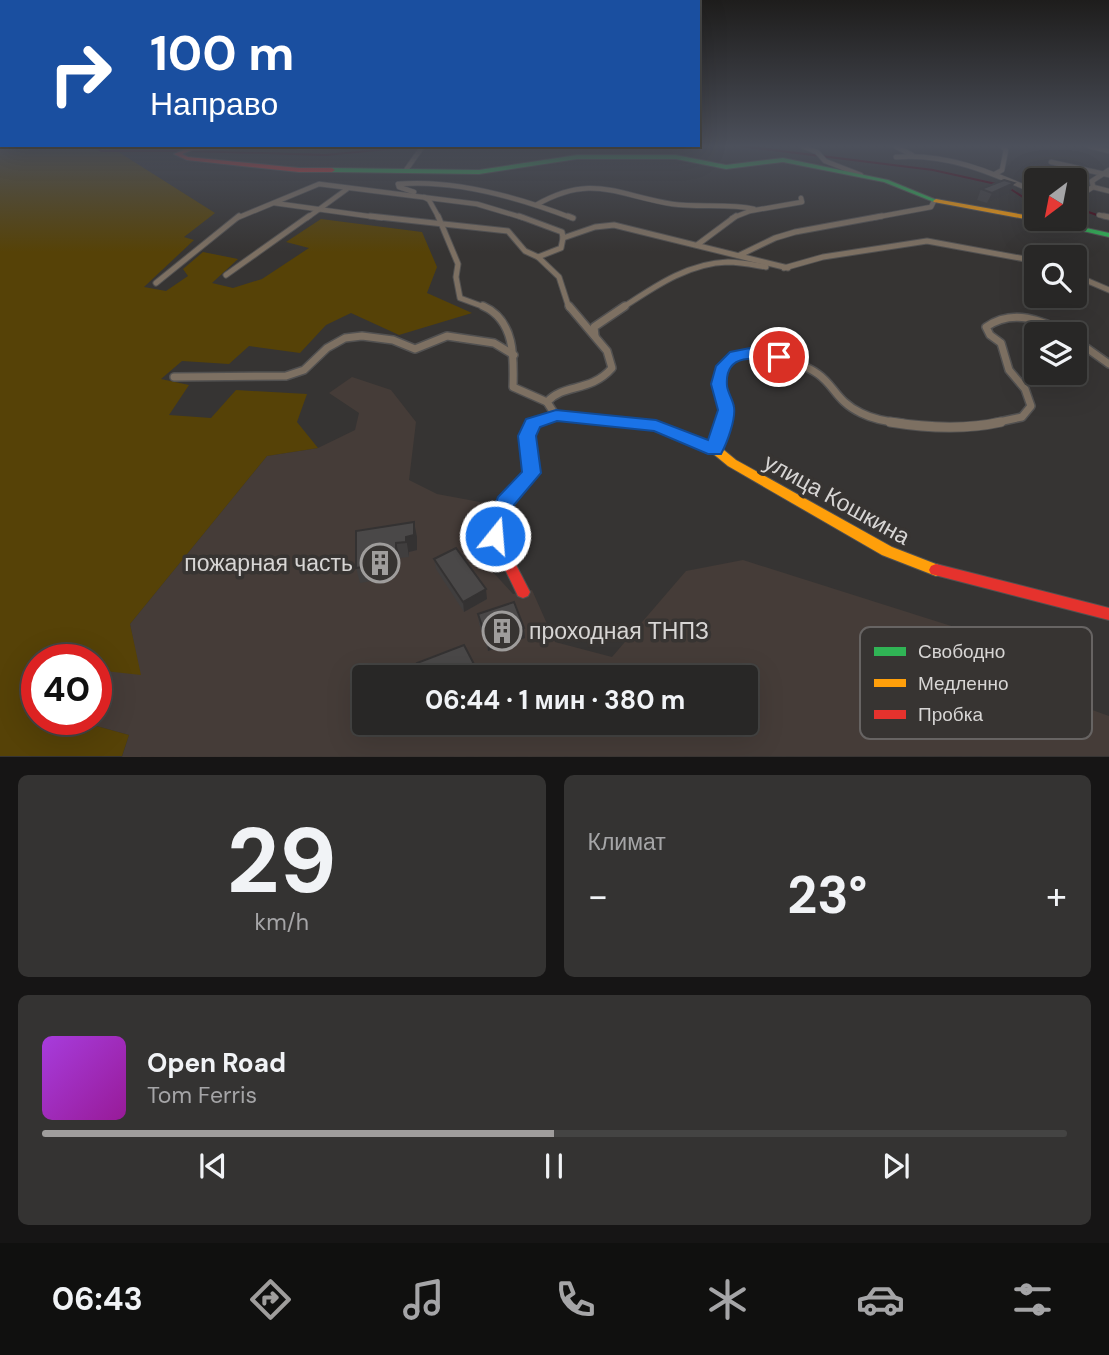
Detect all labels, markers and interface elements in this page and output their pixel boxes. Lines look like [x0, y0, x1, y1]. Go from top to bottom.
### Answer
text: 100 m [150, 21, 294, 85]
icon: right [35, 28, 126, 119]
text: Направо [150, 83, 278, 125]
north arrow [1024, 168, 1087, 231]
map controls [1024, 168, 1087, 385]
button: search [1024, 245, 1087, 308]
button: layers [1024, 322, 1087, 385]
pin [749, 327, 809, 387]
icon: arrive [760, 338, 798, 376]
street label: улица Кошкина [759, 447, 915, 552]
position arrow [458, 499, 532, 573]
building icon: пожарная часть [359, 542, 401, 584]
place label: пожарная часть [184, 548, 353, 578]
building icon: проходная ТНПЗ [481, 610, 523, 652]
place label: проходная ТНПЗ [529, 616, 709, 646]
legend [860, 627, 1092, 739]
text: Свободно [918, 639, 1005, 664]
speed limit sign: 40 [21, 644, 112, 735]
text: Медленно [918, 671, 1008, 696]
text: 06:44 · 1 мин · 380 m [425, 683, 685, 717]
text: Пробка [918, 702, 983, 727]
text: 29 [227, 802, 337, 920]
text: Климат [588, 827, 666, 857]
text: 23° [787, 861, 867, 929]
text: − [588, 871, 608, 921]
text: + [1046, 871, 1067, 921]
text: km/h [255, 907, 309, 937]
text: Open Road [147, 1046, 286, 1080]
text: Tom Ferris [147, 1080, 257, 1110]
icon: previous [194, 1147, 232, 1185]
icon: pause [535, 1147, 573, 1185]
icon: next [877, 1147, 915, 1185]
icon: directions [246, 1275, 295, 1324]
icon: music [399, 1275, 448, 1324]
icon: phone [551, 1275, 600, 1324]
icon: climate [703, 1275, 752, 1324]
icon: car [856, 1275, 905, 1324]
icon: filters [1008, 1275, 1057, 1324]
text: 06:43 [52, 1278, 143, 1320]

